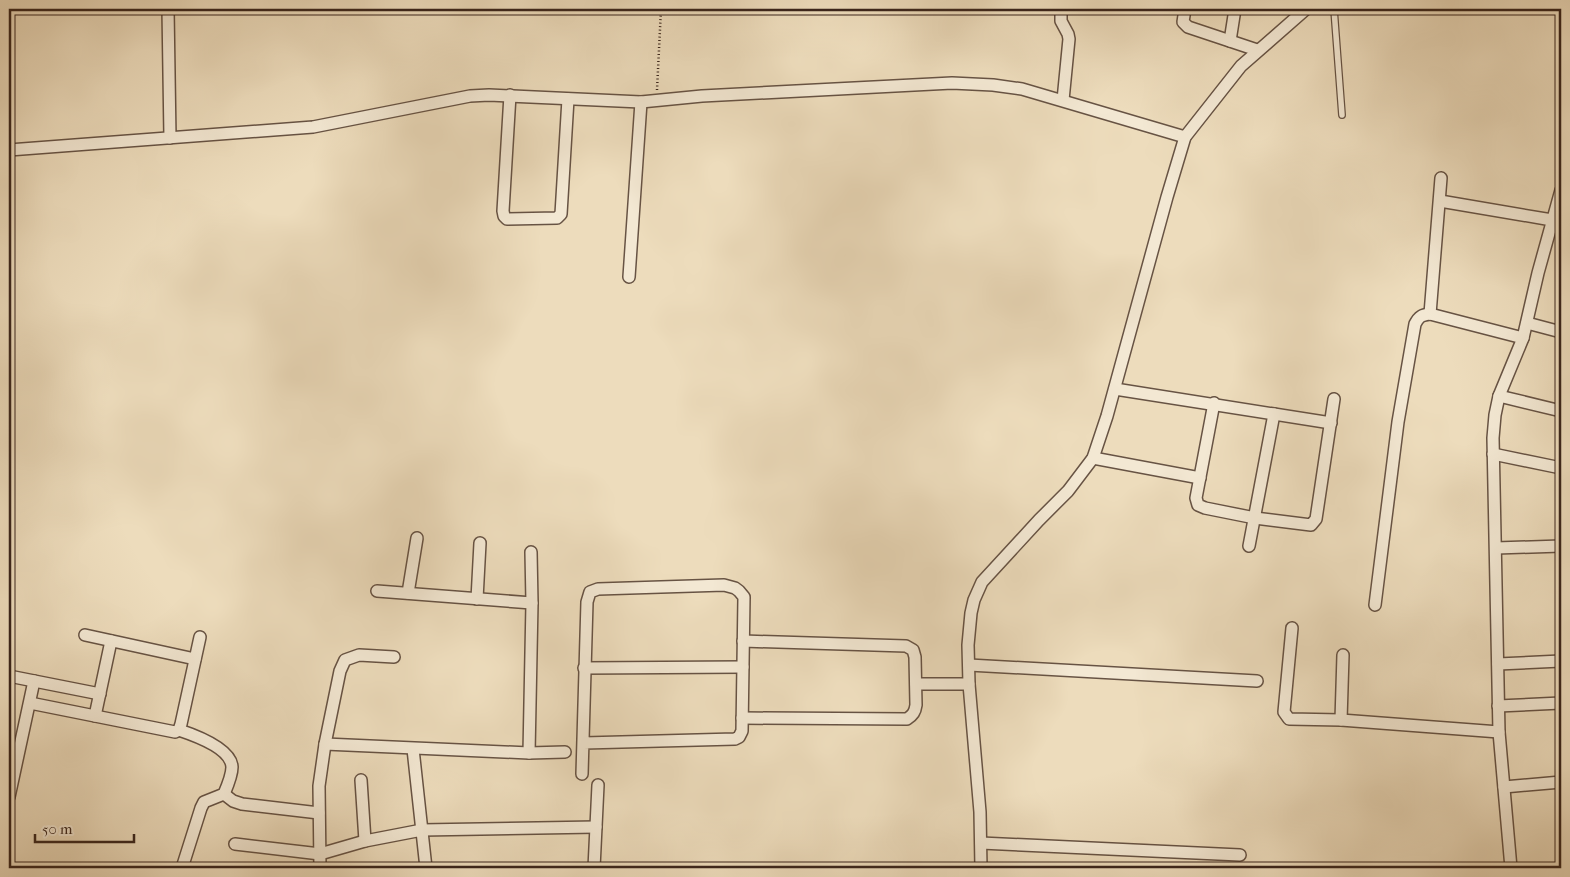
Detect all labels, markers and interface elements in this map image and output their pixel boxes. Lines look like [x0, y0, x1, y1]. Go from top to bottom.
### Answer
scale bar [35, 812, 134, 844]
text: 50 m [42, 820, 73, 838]

